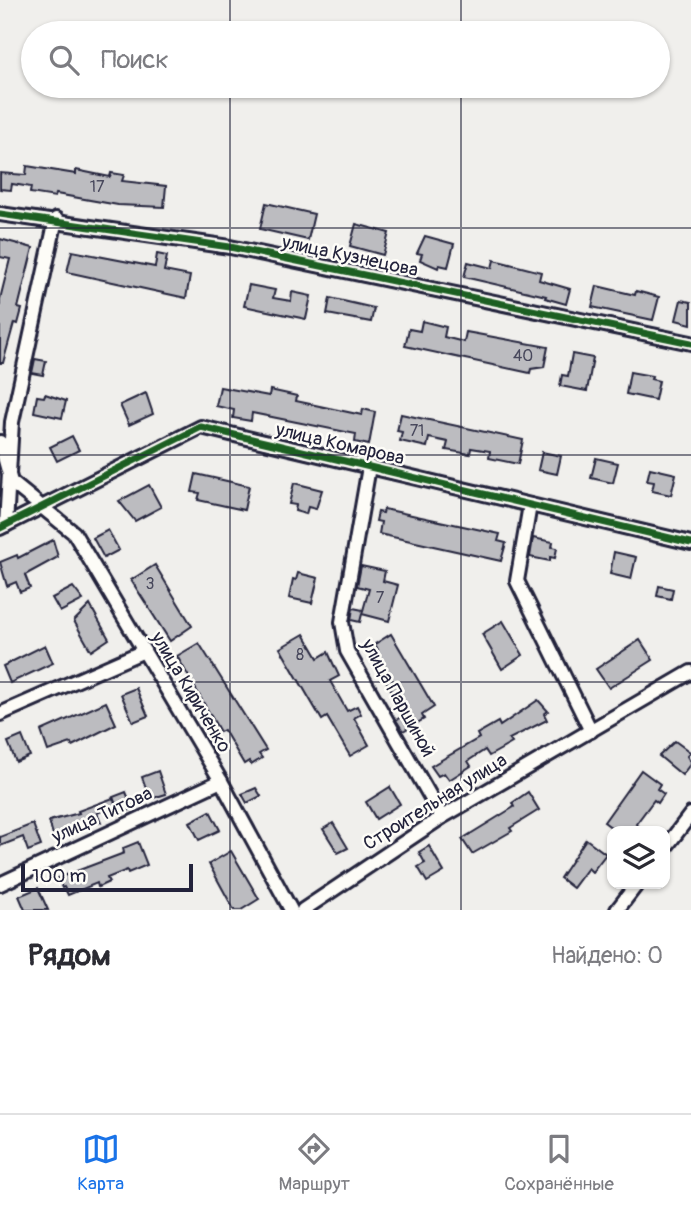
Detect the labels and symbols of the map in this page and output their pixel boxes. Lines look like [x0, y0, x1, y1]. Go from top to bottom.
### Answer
house number: 17 [90, 177, 105, 197]
street label: улица Кузнецова [279, 230, 421, 282]
house number: 40 [513, 346, 533, 366]
street label: улица Комарова [272, 417, 407, 470]
house number: 71 [410, 421, 424, 441]
house number: 3 [146, 574, 155, 594]
house number: 7 [376, 588, 385, 608]
street label: улица Кириченко [145, 626, 236, 757]
street label: улица Паршиной [355, 634, 440, 761]
house number: 8 [296, 645, 304, 665]
street label: Строительная улица [359, 748, 512, 856]
street label: улица Титова [47, 781, 156, 849]
scale bar [21, 861, 192, 893]

